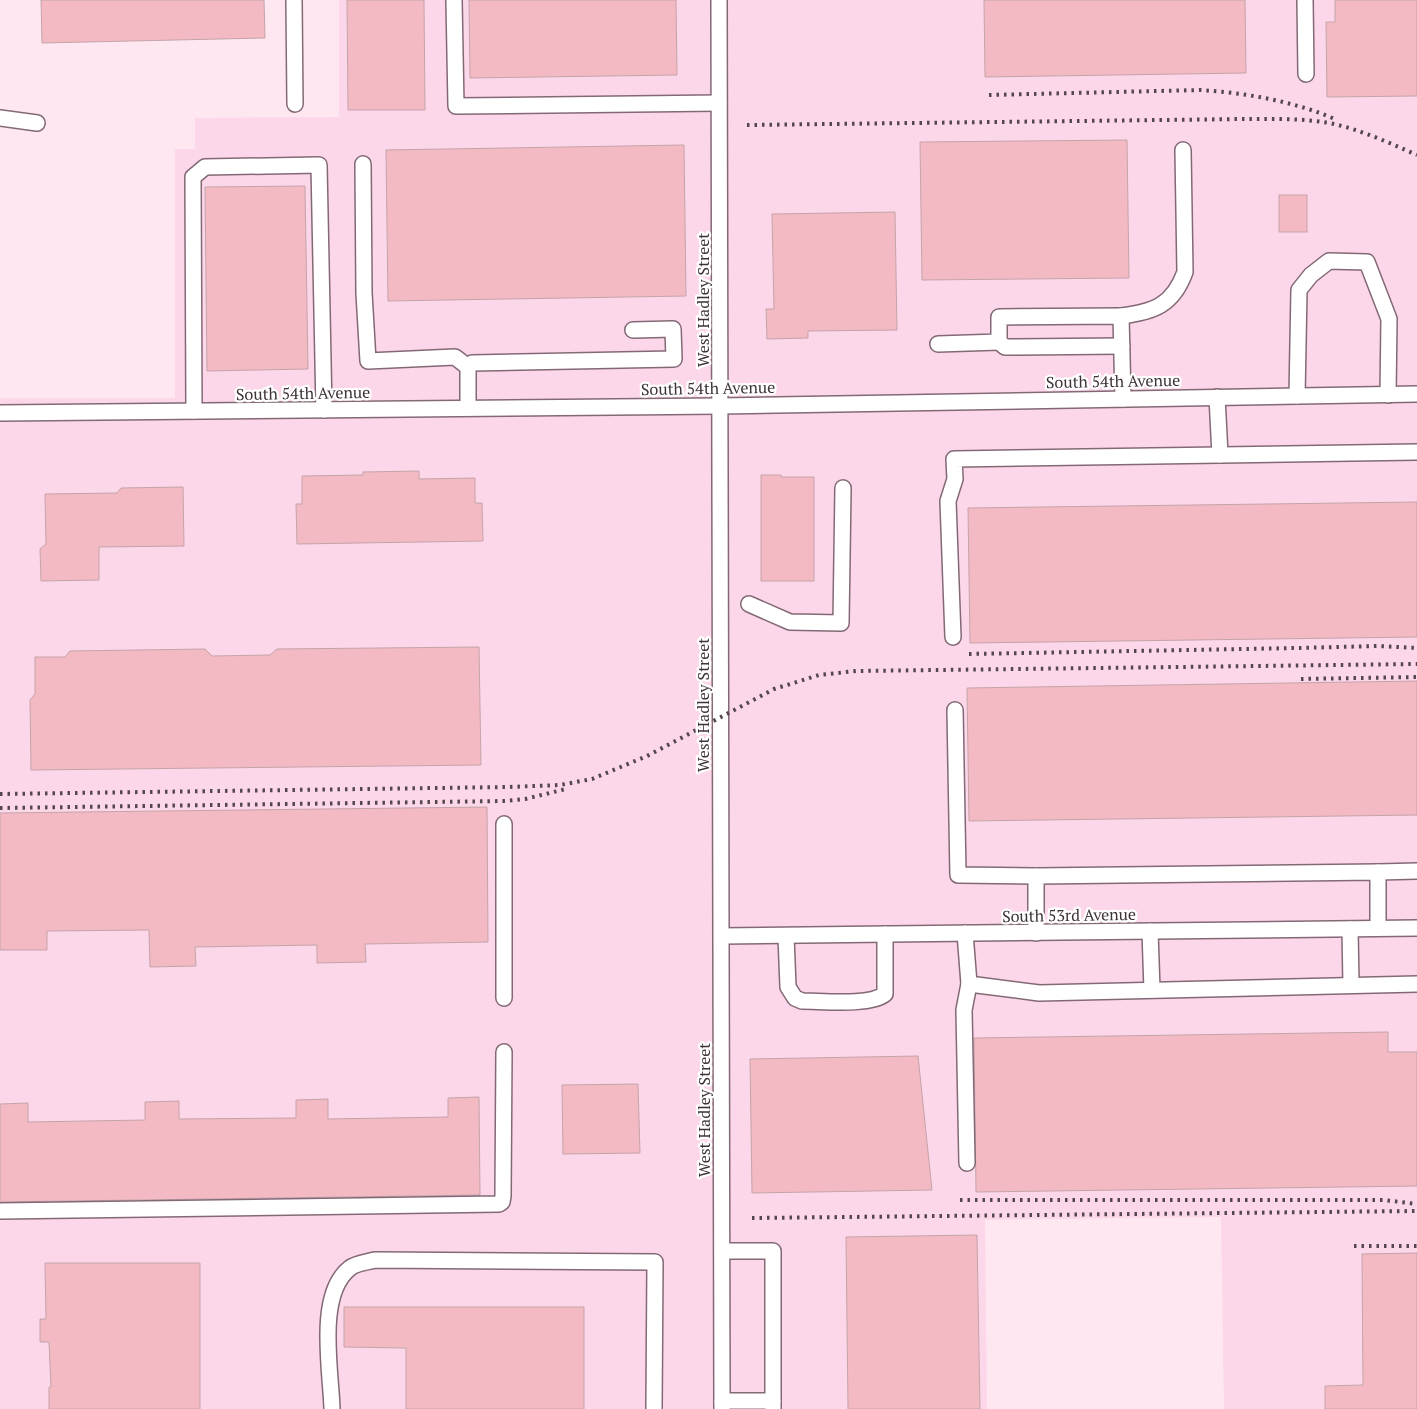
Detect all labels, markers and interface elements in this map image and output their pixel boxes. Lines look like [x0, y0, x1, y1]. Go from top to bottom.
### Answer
street label: West Hadley Street [692, 233, 714, 367]
street label: South 54th Avenue [1046, 369, 1180, 393]
street label: South 54th Avenue [641, 376, 775, 400]
street label: South 54th Avenue [236, 381, 370, 405]
street label: West Hadley Street [692, 638, 714, 772]
street label: South 53rd Avenue [1002, 903, 1136, 927]
street label: West Hadley Street [693, 1043, 715, 1177]

